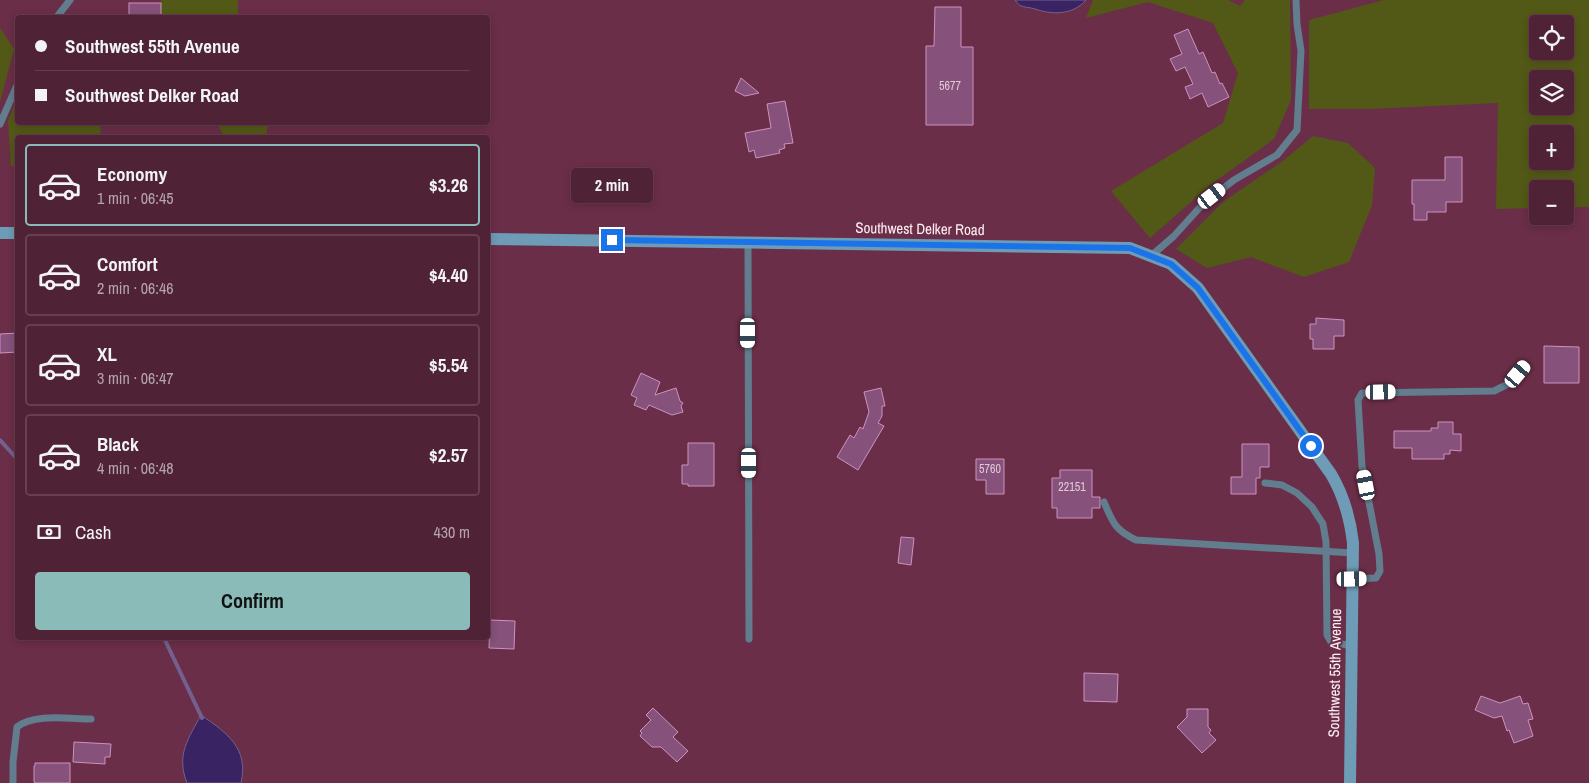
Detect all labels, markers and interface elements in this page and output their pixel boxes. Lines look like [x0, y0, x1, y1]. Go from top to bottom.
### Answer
map controls [1529, 15, 1574, 225]
button: locate [1529, 15, 1574, 60]
text: Southwest 55th Avenue [65, 33, 240, 59]
button: layers [1529, 70, 1574, 115]
house number: 5677 [939, 78, 961, 94]
text: Southwest Delker Road [65, 82, 239, 108]
button: + [1529, 125, 1574, 170]
text: Economy [97, 161, 167, 187]
icon: car [37, 163, 82, 208]
callout: 2 min [571, 168, 653, 202]
text: $3.26 [429, 172, 468, 198]
text: 2 min [595, 174, 629, 196]
button: − [1529, 180, 1574, 225]
car [1195, 181, 1228, 211]
text: 1 min · 06:45 [97, 187, 174, 209]
street label: Southwest Delker Road [855, 217, 985, 240]
route end [601, 229, 623, 251]
text: Comfort [97, 251, 158, 277]
icon: car [37, 253, 82, 298]
text: $4.40 [429, 262, 468, 288]
text: 2 min · 06:46 [97, 277, 174, 299]
car [740, 318, 755, 348]
text: XL [97, 341, 117, 367]
icon: car [37, 343, 82, 388]
text: $5.54 [429, 352, 468, 378]
car [1502, 358, 1533, 390]
text: 3 min · 06:47 [97, 367, 174, 389]
car [1365, 384, 1396, 400]
text: Black [97, 431, 139, 457]
icon: car [37, 433, 82, 478]
route start [1300, 435, 1322, 457]
text: $2.57 [429, 442, 468, 468]
car [741, 448, 756, 478]
text: 4 min · 06:48 [97, 457, 174, 479]
house number: 5760 [979, 461, 1001, 477]
car [1355, 469, 1376, 501]
house number: 22151 [1058, 479, 1086, 495]
icon: cash [35, 518, 63, 546]
text: Cash [75, 519, 111, 545]
text: 430 m [434, 521, 470, 543]
car [1336, 571, 1367, 587]
button: Confirm [35, 572, 470, 630]
street label: Southwest 55th Avenue [1323, 608, 1346, 738]

